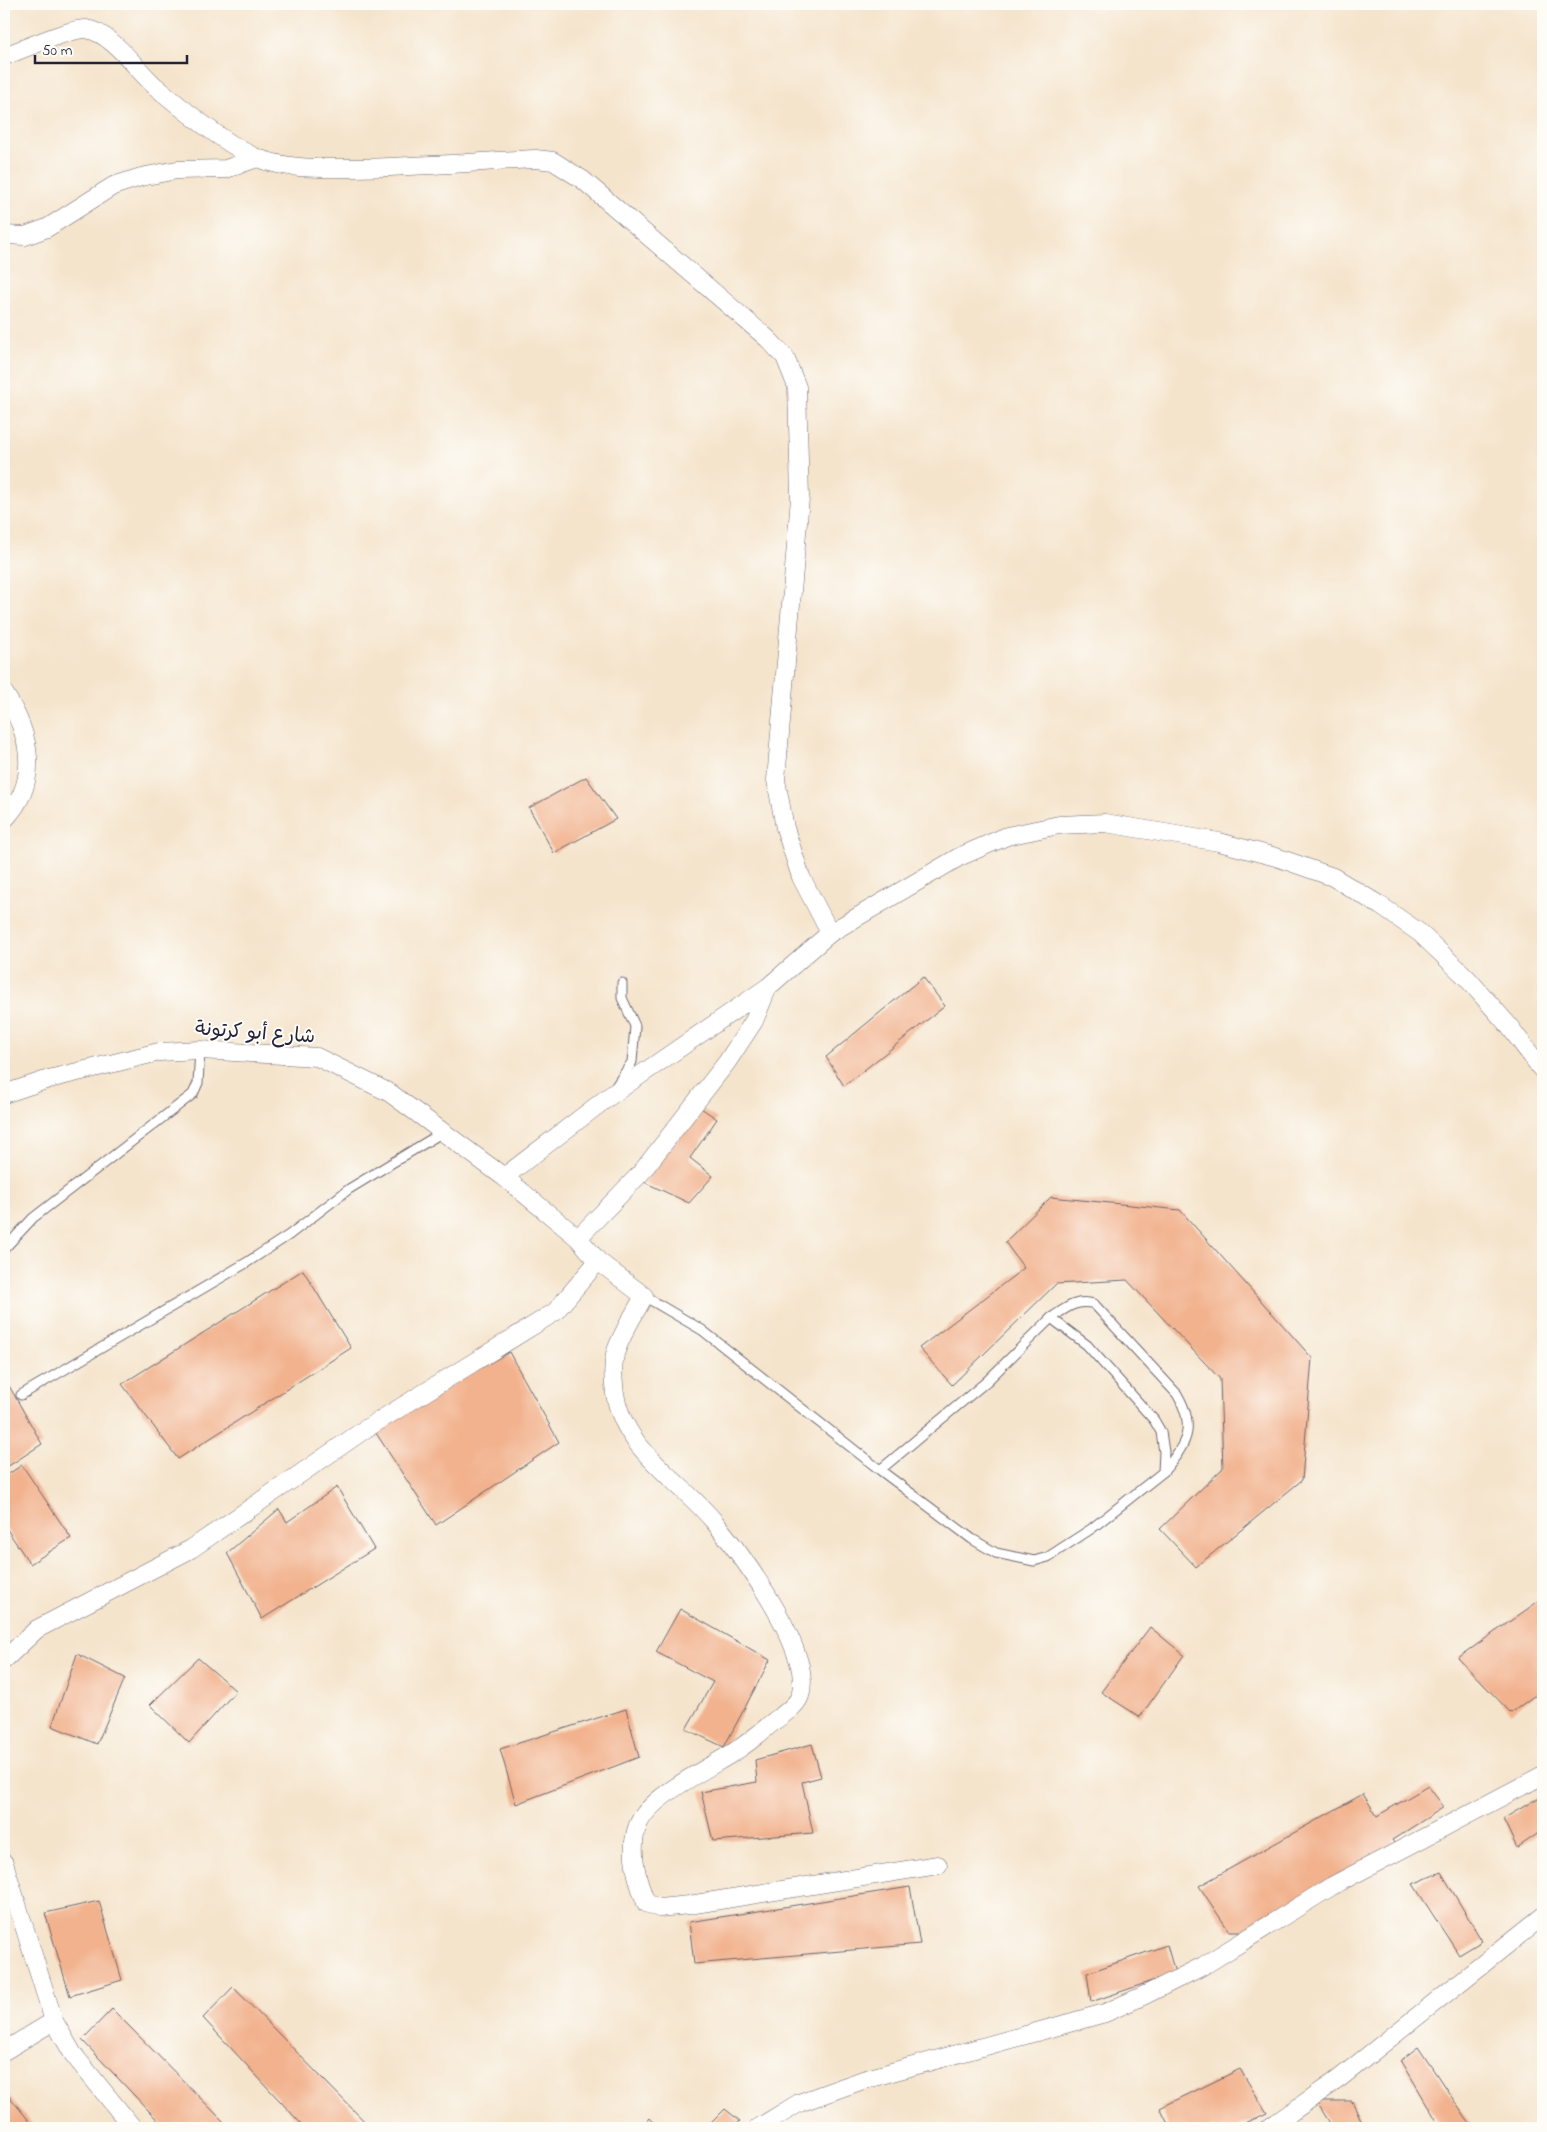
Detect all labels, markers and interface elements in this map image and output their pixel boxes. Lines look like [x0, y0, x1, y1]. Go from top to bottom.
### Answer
scale bar [35, 32, 188, 64]
text: 50 m [42, 40, 73, 62]
street label: شارع أبو كرتونة [194, 1015, 316, 1053]

